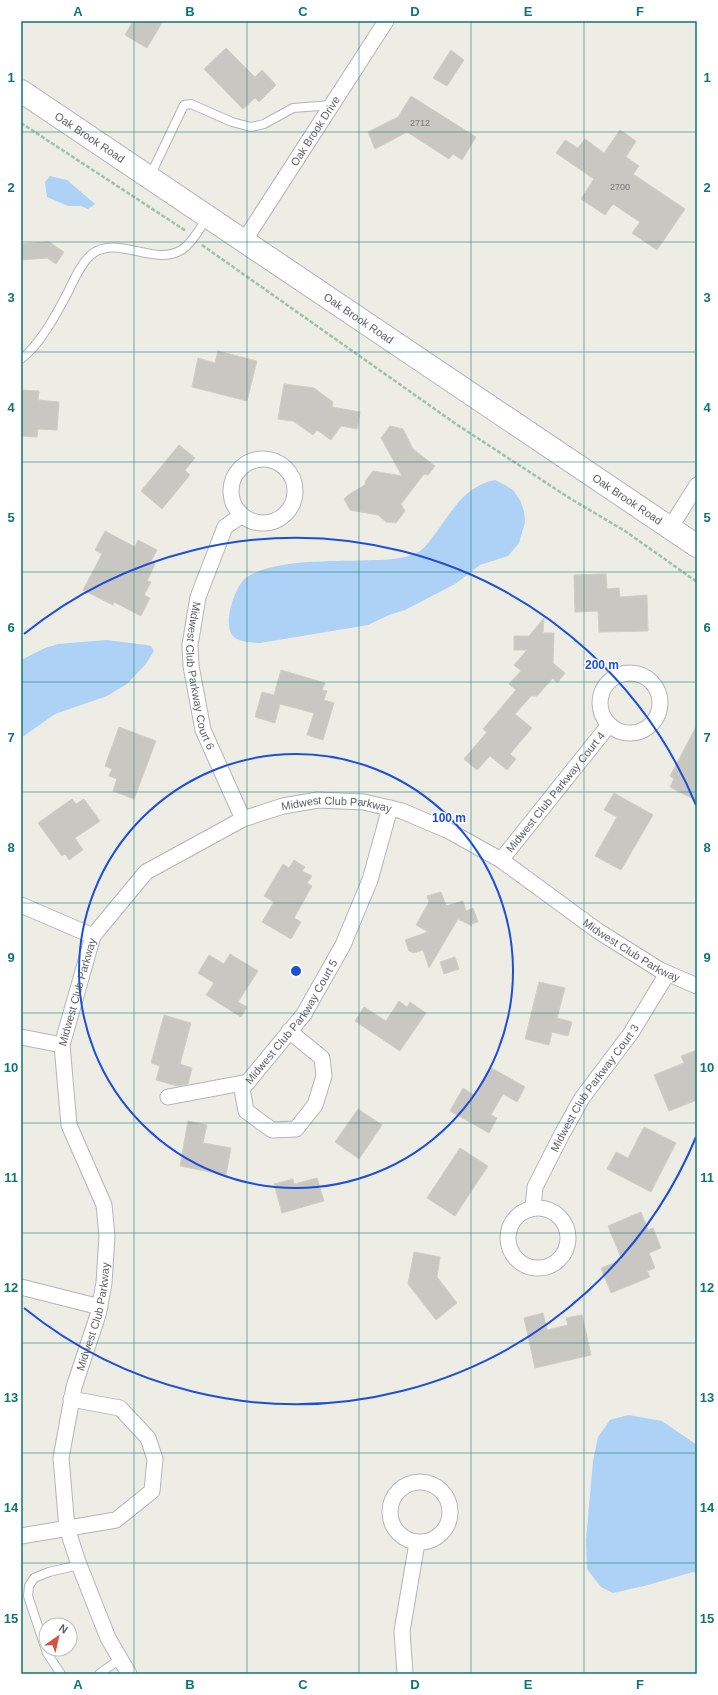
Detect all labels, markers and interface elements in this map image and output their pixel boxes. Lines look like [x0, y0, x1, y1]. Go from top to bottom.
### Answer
text: A [73, 4, 83, 19]
text: B [185, 4, 195, 19]
text: C [298, 4, 308, 19]
text: D [410, 4, 420, 19]
text: E [524, 4, 533, 19]
text: F [636, 4, 644, 19]
text: 1 [7, 70, 15, 85]
text: 1 [703, 70, 711, 85]
street label: Oak Brook Drive [288, 94, 342, 168]
street label: Oak Brook Road [53, 110, 127, 165]
house number: 2712 [410, 118, 430, 128]
text: 2 [7, 180, 15, 195]
text: 2 [703, 180, 711, 195]
house number: 2700 [610, 182, 630, 192]
text: 3 [7, 290, 15, 305]
text: 3 [703, 290, 711, 305]
street label: Oak Brook Road [322, 291, 396, 346]
text: 4 [7, 400, 15, 415]
text: 4 [703, 400, 711, 415]
street label: Oak Brook Road [590, 471, 665, 527]
text: 5 [7, 510, 15, 525]
text: 5 [703, 510, 711, 525]
street label: Midwest Club Parkway Court 6 [184, 601, 217, 751]
text: 6 [7, 620, 15, 635]
text: 6 [703, 620, 711, 635]
text: 200 m [585, 658, 619, 672]
text: 7 [7, 730, 15, 745]
street label: Midwest Club Parkway Court 4 [504, 730, 607, 855]
text: 7 [703, 730, 711, 745]
street label: Midwest Club Parkway [280, 794, 393, 814]
text: 100 m [432, 811, 466, 825]
text: 8 [7, 840, 15, 855]
text: 8 [703, 840, 711, 855]
street label: Midwest Club Parkway [581, 916, 682, 984]
street label: Midwest Club Parkway [56, 936, 98, 1047]
text: 9 [7, 950, 15, 965]
text: 9 [703, 950, 711, 965]
street label: Midwest Club Parkway Court 5 [243, 957, 340, 1086]
centre of rings [289, 964, 303, 978]
street label: Midwest Club Parkway Court 3 [548, 1022, 641, 1154]
text: 10 [4, 1060, 18, 1075]
text: 10 [700, 1060, 714, 1075]
text: 11 [4, 1170, 18, 1185]
text: 11 [700, 1170, 714, 1185]
street label: Midwest Club Parkway [74, 1261, 111, 1372]
text: 12 [4, 1280, 18, 1295]
text: 12 [700, 1280, 714, 1295]
text: 13 [4, 1390, 18, 1405]
text: 13 [700, 1390, 714, 1405]
text: 14 [4, 1500, 19, 1515]
text: 14 [700, 1500, 715, 1515]
text: 15 [4, 1611, 18, 1626]
text: 15 [700, 1611, 714, 1626]
north arrow [38, 1617, 78, 1657]
text: N [57, 1622, 70, 1636]
text: A [73, 1677, 83, 1692]
text: B [185, 1677, 195, 1692]
text: C [298, 1677, 308, 1692]
text: D [410, 1677, 420, 1692]
text: E [524, 1677, 533, 1692]
text: F [636, 1677, 644, 1692]

